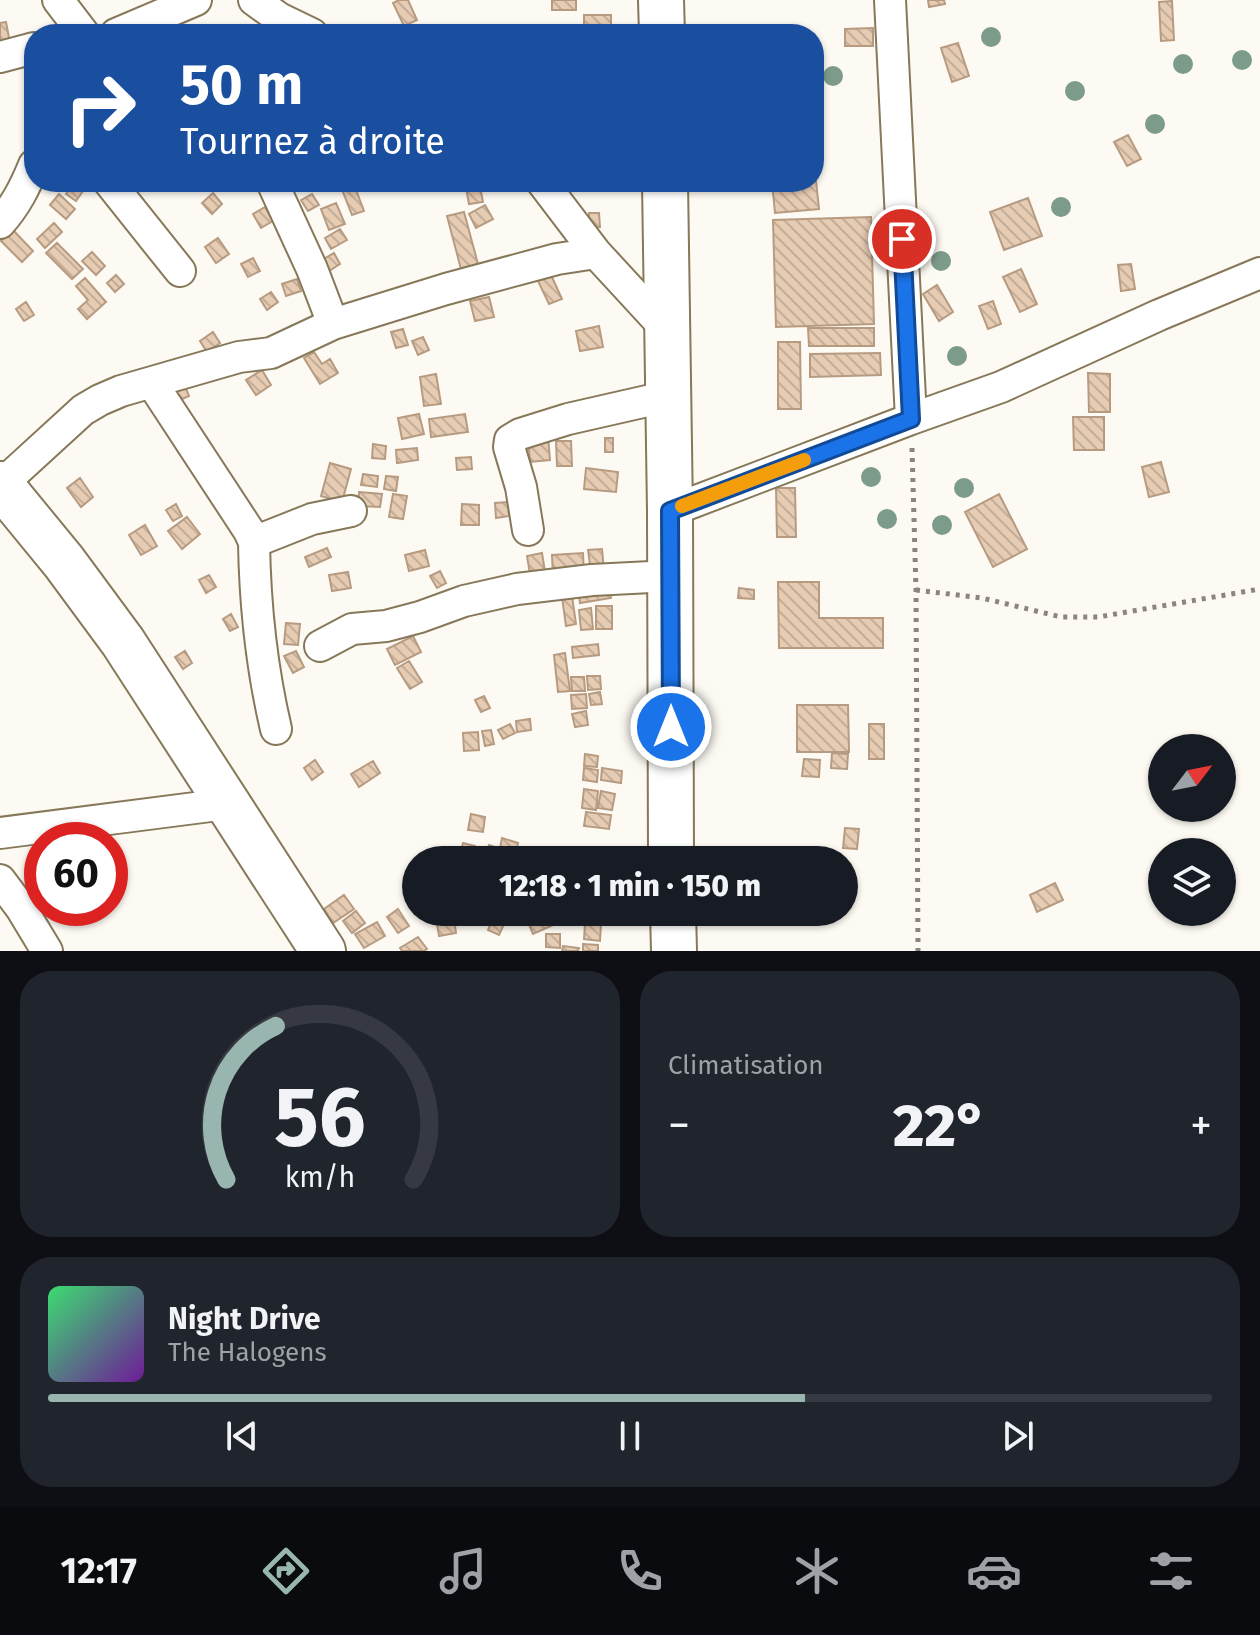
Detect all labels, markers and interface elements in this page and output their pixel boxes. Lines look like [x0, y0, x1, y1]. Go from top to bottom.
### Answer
text: 50 m [180, 52, 303, 119]
icon: right [48, 56, 152, 160]
text: Tournez à droite [180, 120, 445, 164]
pin [868, 205, 936, 273]
icon: arrive [880, 217, 924, 261]
position arrow [629, 685, 713, 769]
north arrow [1148, 734, 1236, 822]
map controls [1148, 734, 1236, 926]
speed limit sign: 60 [24, 822, 128, 926]
button: layers [1148, 838, 1236, 926]
text: 12:18 · 1 min · 150 m [499, 868, 761, 904]
text: Climatisation [668, 1050, 824, 1081]
text: 56 [274, 1068, 366, 1168]
text: 22° [893, 1090, 987, 1162]
text: − [668, 1099, 690, 1152]
text: + [1190, 1099, 1212, 1152]
text: km/h [285, 1160, 355, 1195]
text: Night Drive [168, 1301, 321, 1337]
text: The Halogens [168, 1337, 327, 1368]
icon: previous [220, 1414, 264, 1458]
icon: pause [608, 1414, 652, 1458]
icon: next [996, 1414, 1040, 1458]
icon: directions [258, 1543, 314, 1599]
icon: music [435, 1543, 491, 1599]
icon: phone [612, 1543, 668, 1599]
icon: climate [789, 1543, 845, 1599]
icon: car [966, 1543, 1022, 1599]
icon: filters [1143, 1543, 1199, 1599]
text: 12:17 [61, 1549, 137, 1593]

